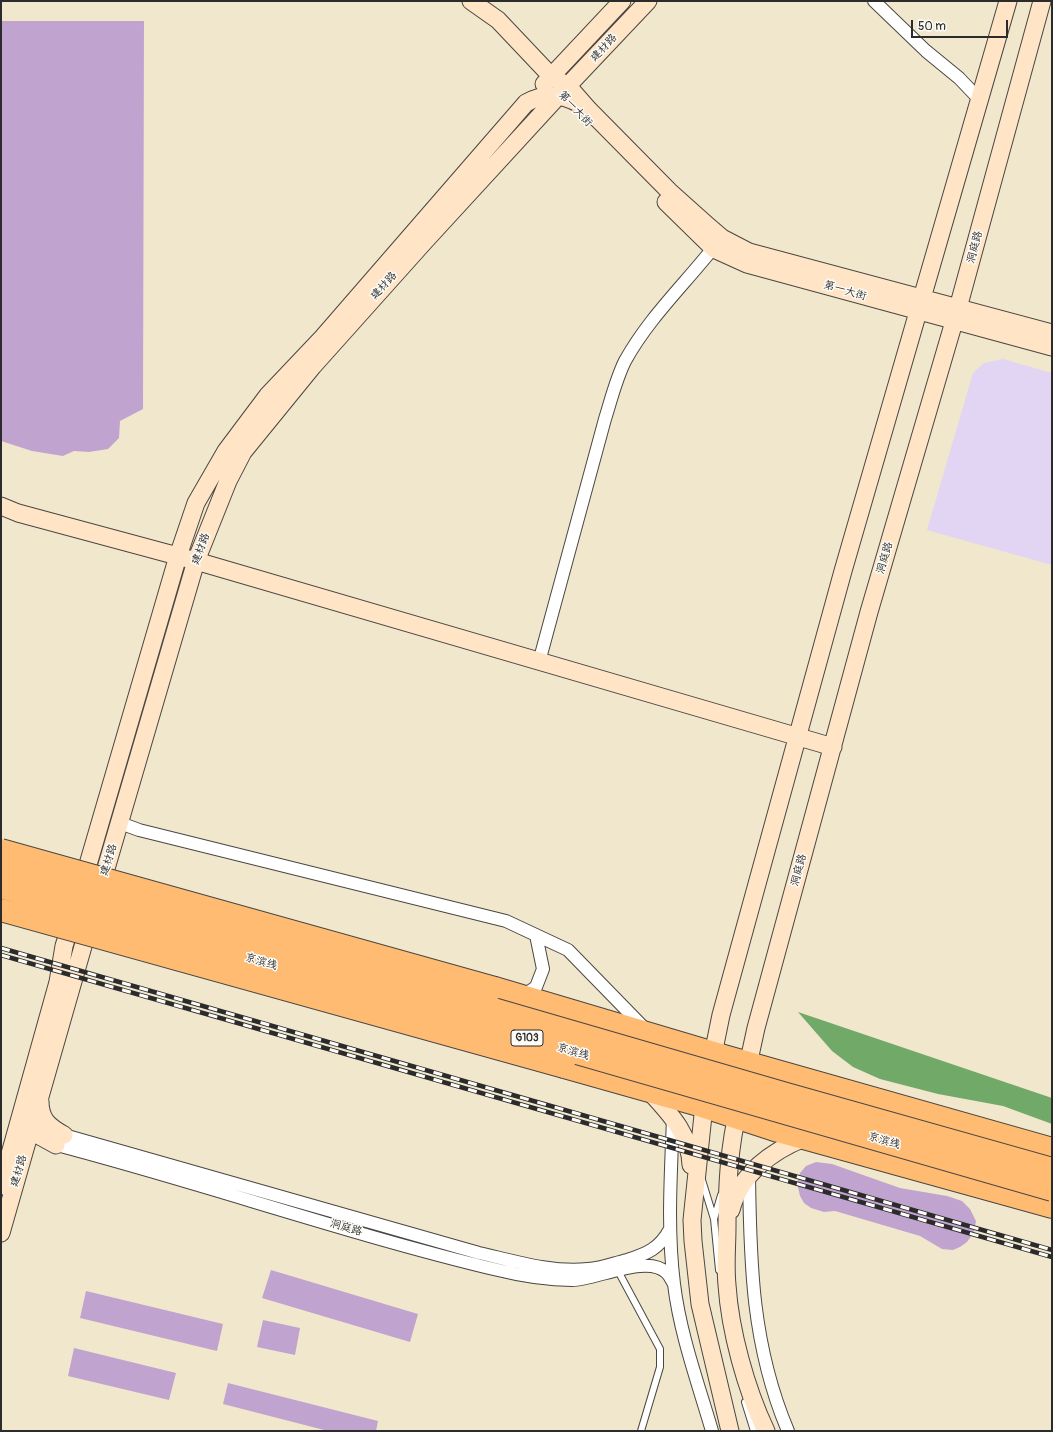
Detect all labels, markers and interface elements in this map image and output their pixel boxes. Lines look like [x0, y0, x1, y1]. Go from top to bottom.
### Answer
scale bar [913, 12, 1010, 38]
text: 50 m [918, 19, 946, 34]
street label: 建材路 [588, 31, 620, 65]
street label: 第一大街 [555, 88, 595, 130]
street label: 洞庭路 [964, 229, 986, 265]
street label: 建材路 [368, 269, 400, 303]
street label: 第一大街 [822, 279, 868, 303]
street label: 建材路 [189, 531, 213, 567]
street label: 洞庭路 [874, 540, 896, 576]
street label: 建材路 [98, 842, 120, 878]
street label: 洞庭路 [788, 852, 810, 888]
street label: 京滨线 [243, 951, 279, 973]
road number: G103 [511, 1030, 543, 1046]
street label: 京滨线 [555, 1041, 591, 1063]
street label: 京滨线 [866, 1130, 902, 1152]
street label: 建材路 [8, 1153, 30, 1189]
street label: 洞庭路 [328, 1217, 364, 1239]

